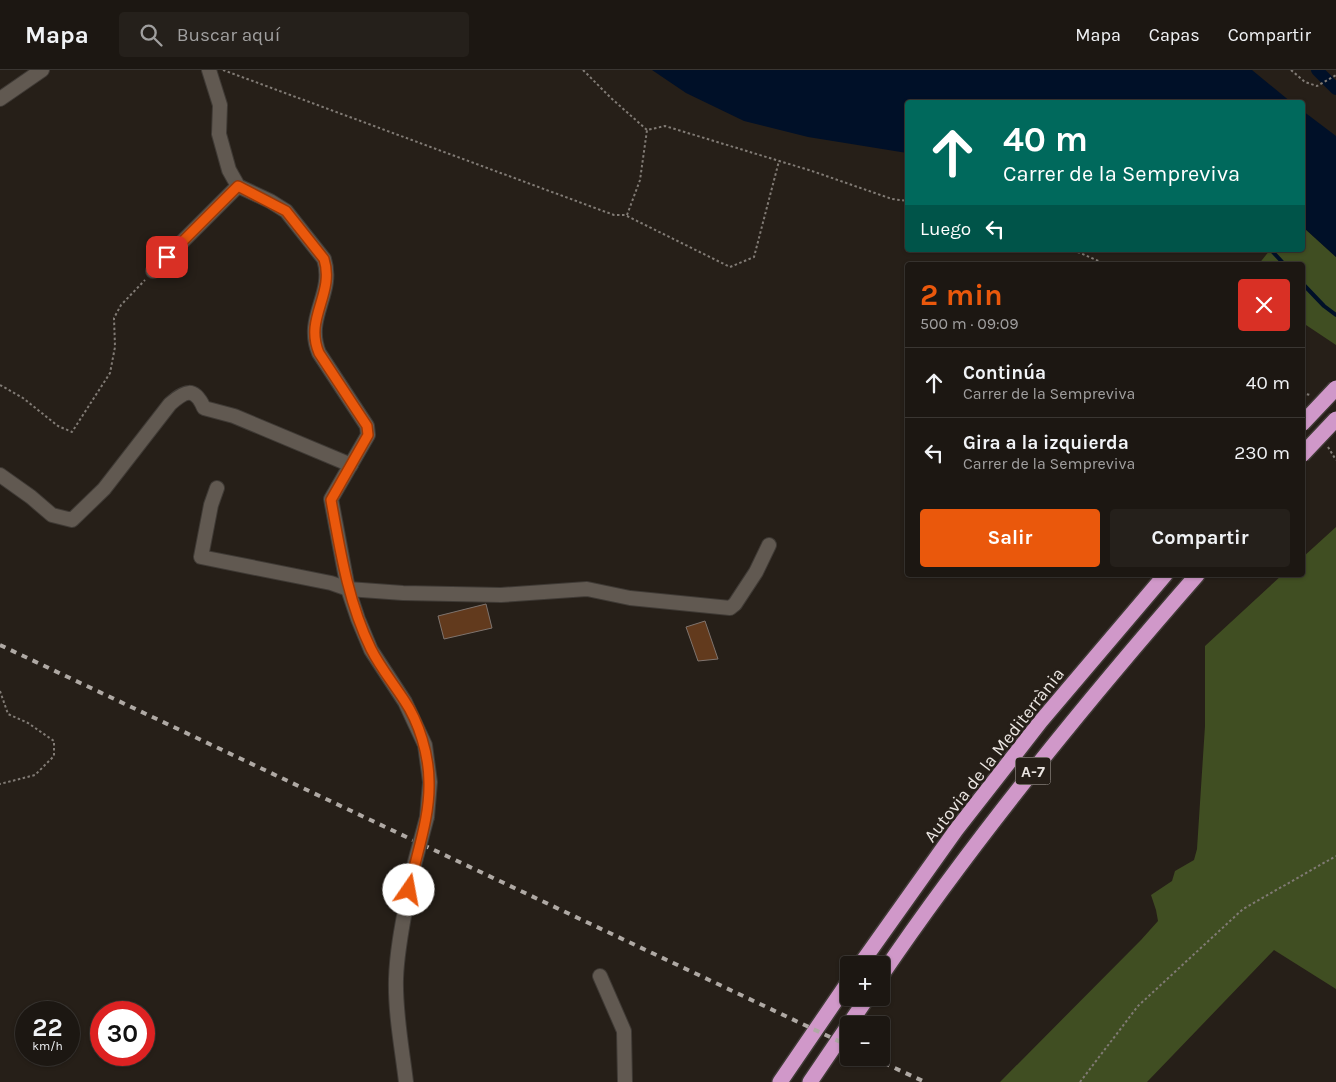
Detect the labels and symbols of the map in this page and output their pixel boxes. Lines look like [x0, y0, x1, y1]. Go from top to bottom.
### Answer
pin [146, 236, 188, 278]
street label: Autovia de la Mediterrània [919, 663, 1069, 847]
road number: A-7 [1016, 758, 1050, 784]
position arrow [382, 863, 434, 915]
speed limit sign: 30 [90, 1001, 155, 1066]

